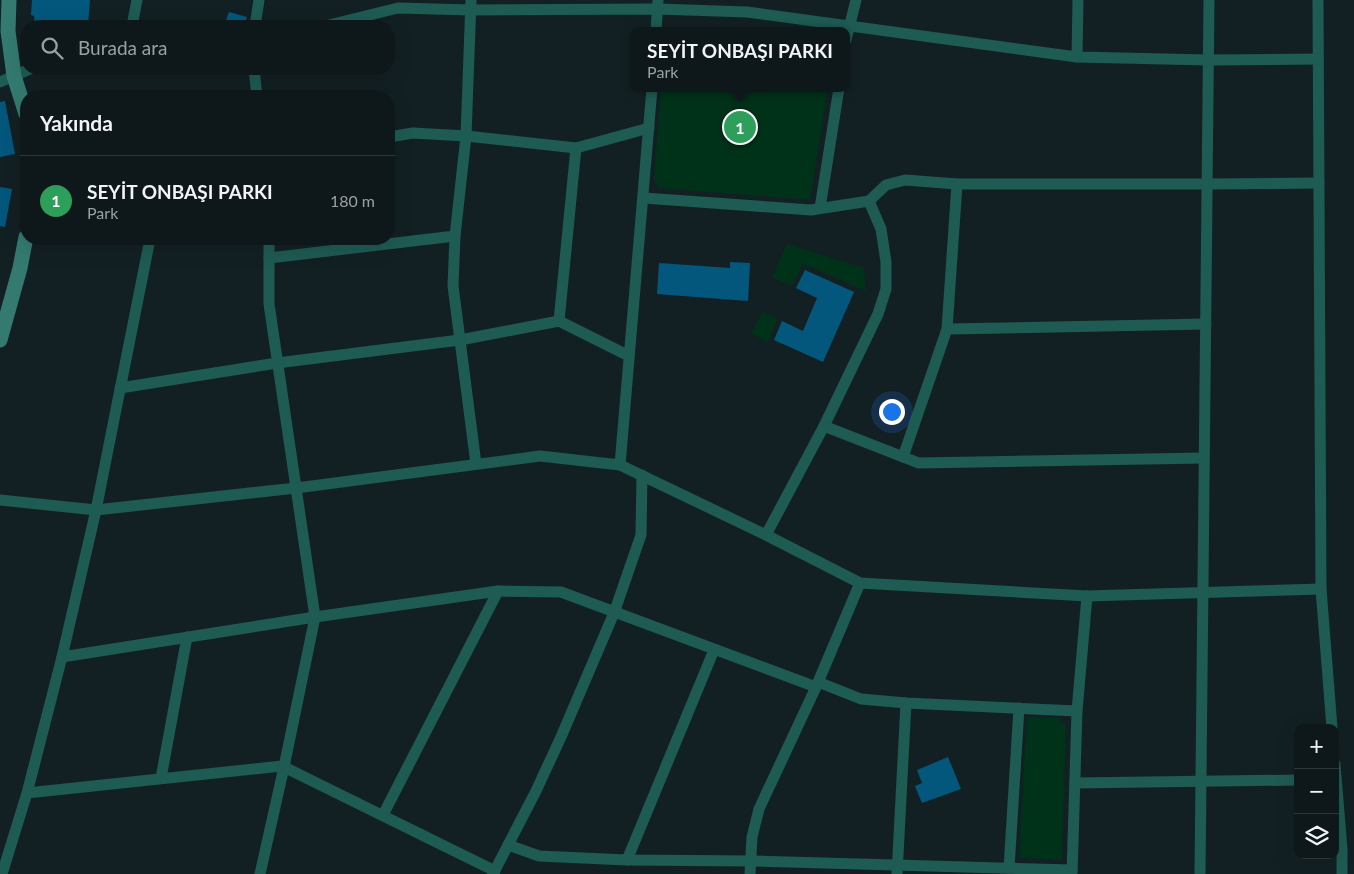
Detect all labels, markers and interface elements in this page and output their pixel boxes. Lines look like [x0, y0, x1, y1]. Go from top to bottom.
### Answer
search box [20, 20, 395, 75]
popup [630, 27, 850, 92]
icon: search [38, 34, 66, 62]
text: Burada ara [78, 36, 167, 59]
text: SEYİT ONBAŞI PARKI [647, 39, 833, 62]
text: Park [647, 62, 678, 81]
pin: 1 [724, 108, 756, 146]
text: Yakında [40, 110, 113, 135]
text: SEYİT ONBAŞI PARKI [87, 180, 273, 203]
text: 1 [51, 191, 61, 210]
text: 180 m [330, 191, 375, 210]
text: Park [87, 203, 118, 222]
your location [879, 399, 905, 425]
map controls [1294, 724, 1339, 859]
button: + [1294, 724, 1339, 769]
button: − [1294, 769, 1339, 814]
button: layers [1294, 814, 1339, 859]

